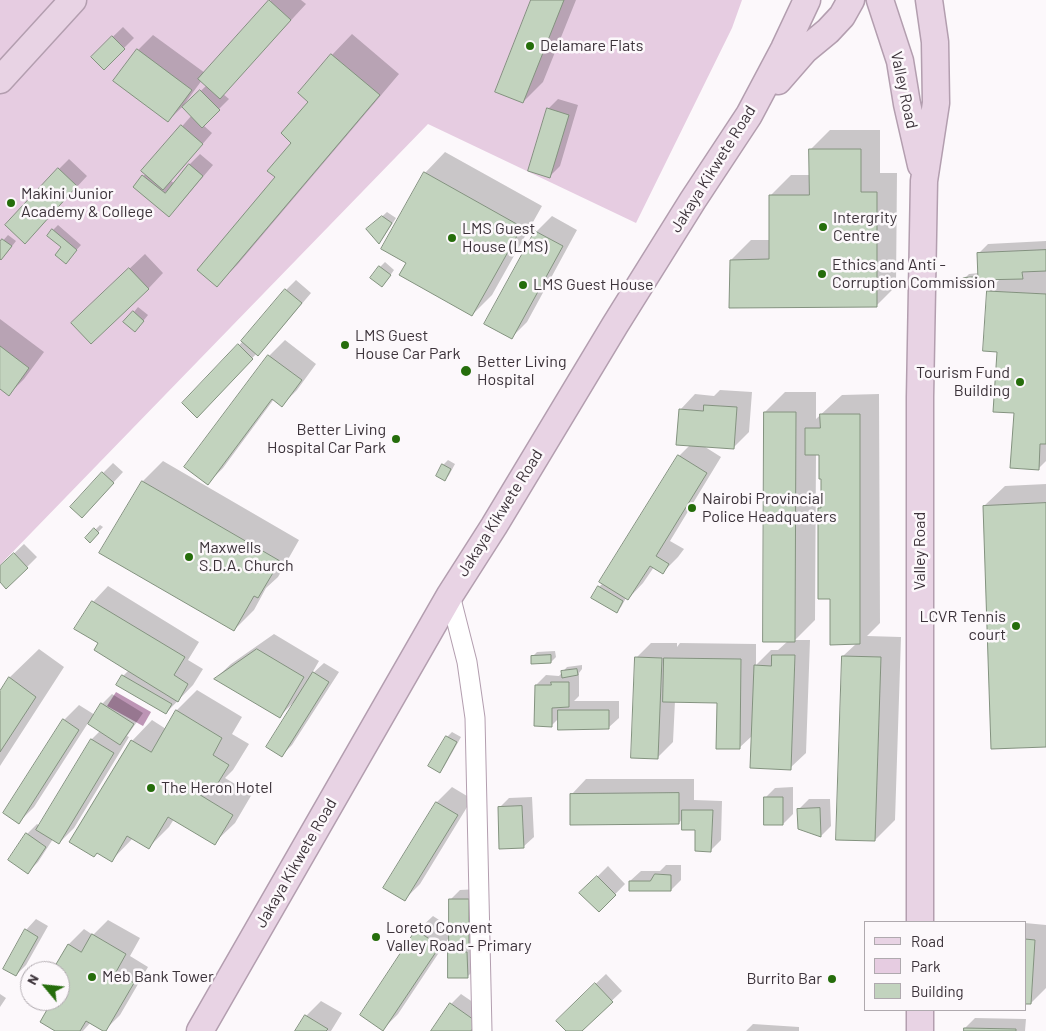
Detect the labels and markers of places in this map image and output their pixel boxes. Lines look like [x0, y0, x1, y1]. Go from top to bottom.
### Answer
place label: Delamare Flats [540, 36, 644, 56]
marker: Delamare Flats [524, 40, 536, 52]
place label: Makini Junior Academy & College [21, 184, 153, 222]
marker: Makini Junior Academy & College [5, 197, 17, 209]
place label: Intergrity Centre [833, 208, 897, 246]
place label: LMS Guest House (LMS) [462, 219, 547, 257]
marker: Intergrity Centre [817, 221, 829, 233]
marker: LMS Guest House (LMS) [446, 232, 458, 244]
place label: Ethics and Anti - Corruption Commission [832, 255, 995, 293]
marker: Ethics and Anti - Corruption Commission [816, 268, 828, 280]
place label: LMS Guest House [533, 275, 654, 295]
marker: LMS Guest House [517, 279, 529, 291]
place label: LMS Guest House Car Park [355, 326, 460, 364]
marker: LMS Guest House Car Park [339, 339, 351, 351]
place label: Better Living Hospital [477, 352, 566, 390]
place label: Tourism Fund Building [916, 363, 1010, 401]
marker: Better Living Hospital [459, 364, 473, 378]
marker: Tourism Fund Building [1014, 376, 1026, 388]
place label: Better Living Hospital Car Park [267, 420, 386, 458]
marker: Better Living Hospital Car Park [390, 433, 402, 445]
place label: Nairobi Provincial Police Headquaters [702, 489, 837, 527]
marker: Nairobi Provincial Police Headquaters [686, 502, 698, 514]
place label: Maxwells S.D.A. Church [199, 538, 294, 576]
marker: Maxwells S.D.A. Church [183, 551, 195, 563]
place label: LCVR Tennis court [919, 607, 1006, 645]
marker: LCVR Tennis court [1010, 620, 1022, 632]
place label: The Heron Hotel [161, 778, 273, 798]
marker: The Heron Hotel [145, 782, 157, 794]
place label: Loreto Convent Valley Road - Primary [386, 918, 532, 956]
marker: Loreto Convent Valley Road - Primary [370, 931, 382, 943]
place label: Meb Bank Tower [102, 967, 214, 987]
place label: Burrito Bar [746, 969, 822, 989]
marker: Meb Bank Tower [86, 971, 98, 983]
marker: Burrito Bar [826, 973, 838, 985]

